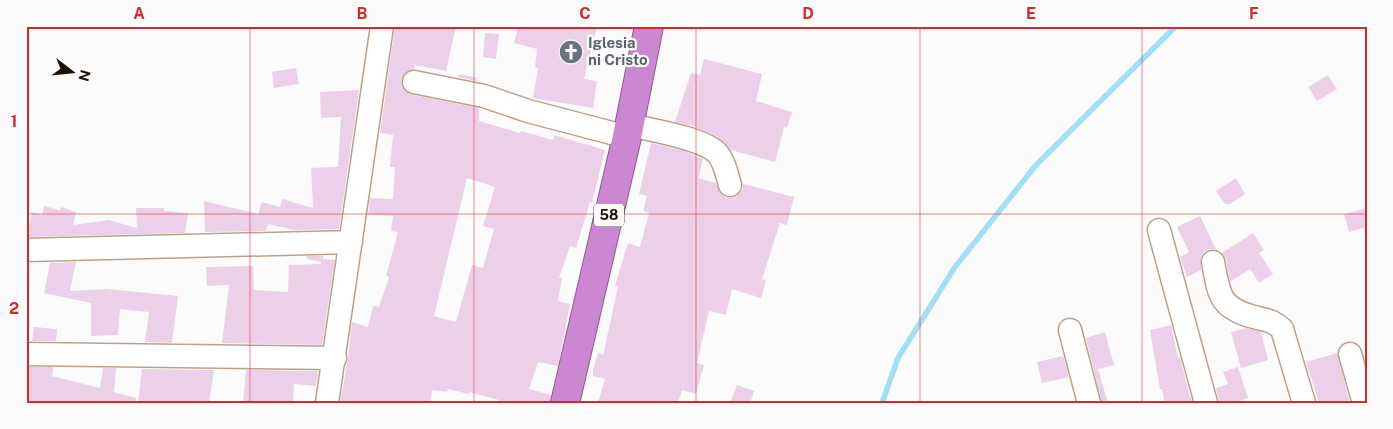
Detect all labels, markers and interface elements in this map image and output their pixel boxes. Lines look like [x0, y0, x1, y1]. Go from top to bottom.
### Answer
text: A [133, 4, 145, 23]
text: B [357, 4, 368, 23]
text: C [579, 4, 591, 23]
text: D [802, 4, 814, 23]
text: E [1026, 4, 1036, 23]
text: F [1249, 4, 1259, 23]
place label: Iglesia ni Cristo [588, 34, 648, 68]
church icon: Iglesia ni Cristo [558, 39, 584, 65]
north arrow [48, 48, 98, 98]
text: N [75, 68, 94, 83]
text: 1 [11, 112, 17, 131]
road number: 58 [594, 204, 624, 226]
text: 2 [9, 299, 19, 318]

